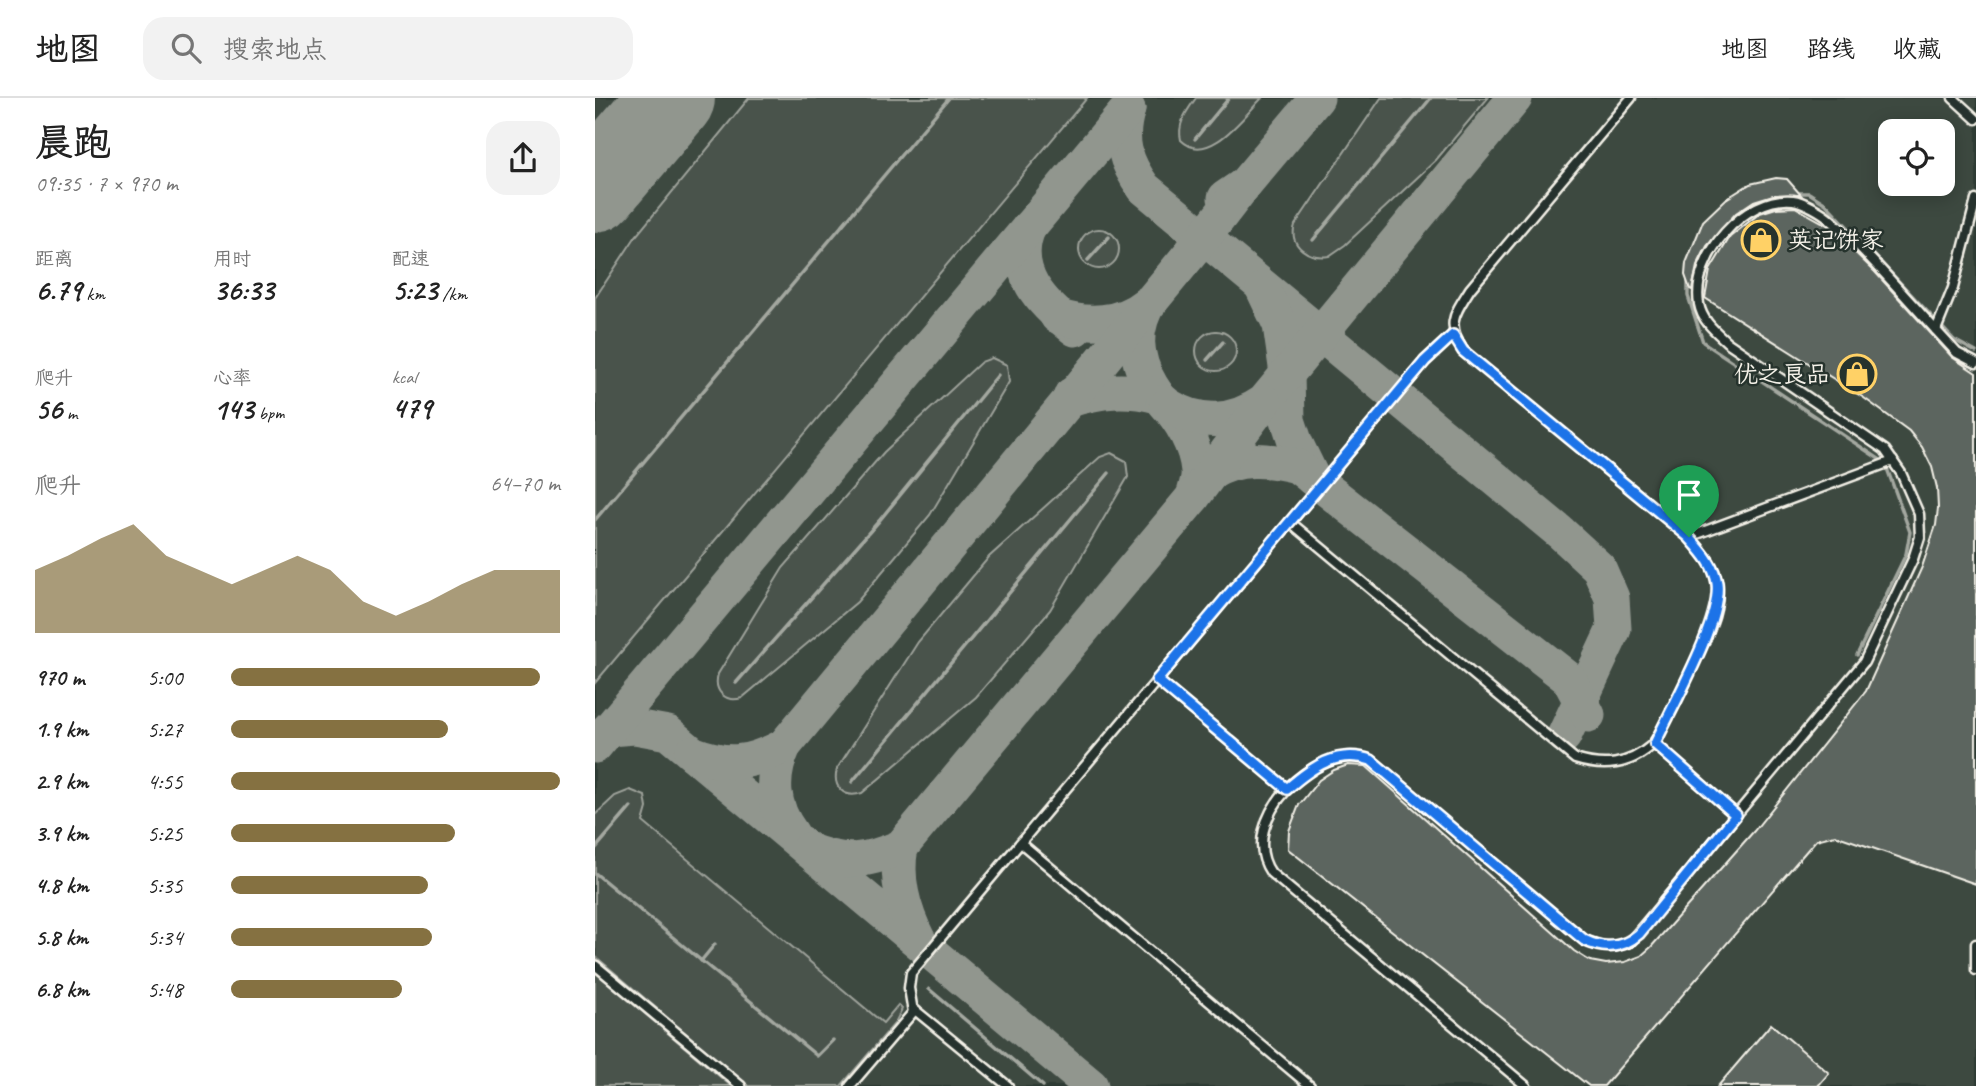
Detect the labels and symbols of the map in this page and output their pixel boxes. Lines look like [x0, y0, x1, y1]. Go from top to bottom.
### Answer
shop icon: 英记饼家 [1740, 219, 1782, 261]
place label: 英记饼家 [1788, 225, 1884, 255]
shop icon: 优之良品 [1836, 353, 1878, 395]
place label: 优之良品 [1734, 359, 1830, 389]
pin [1659, 465, 1719, 537]

